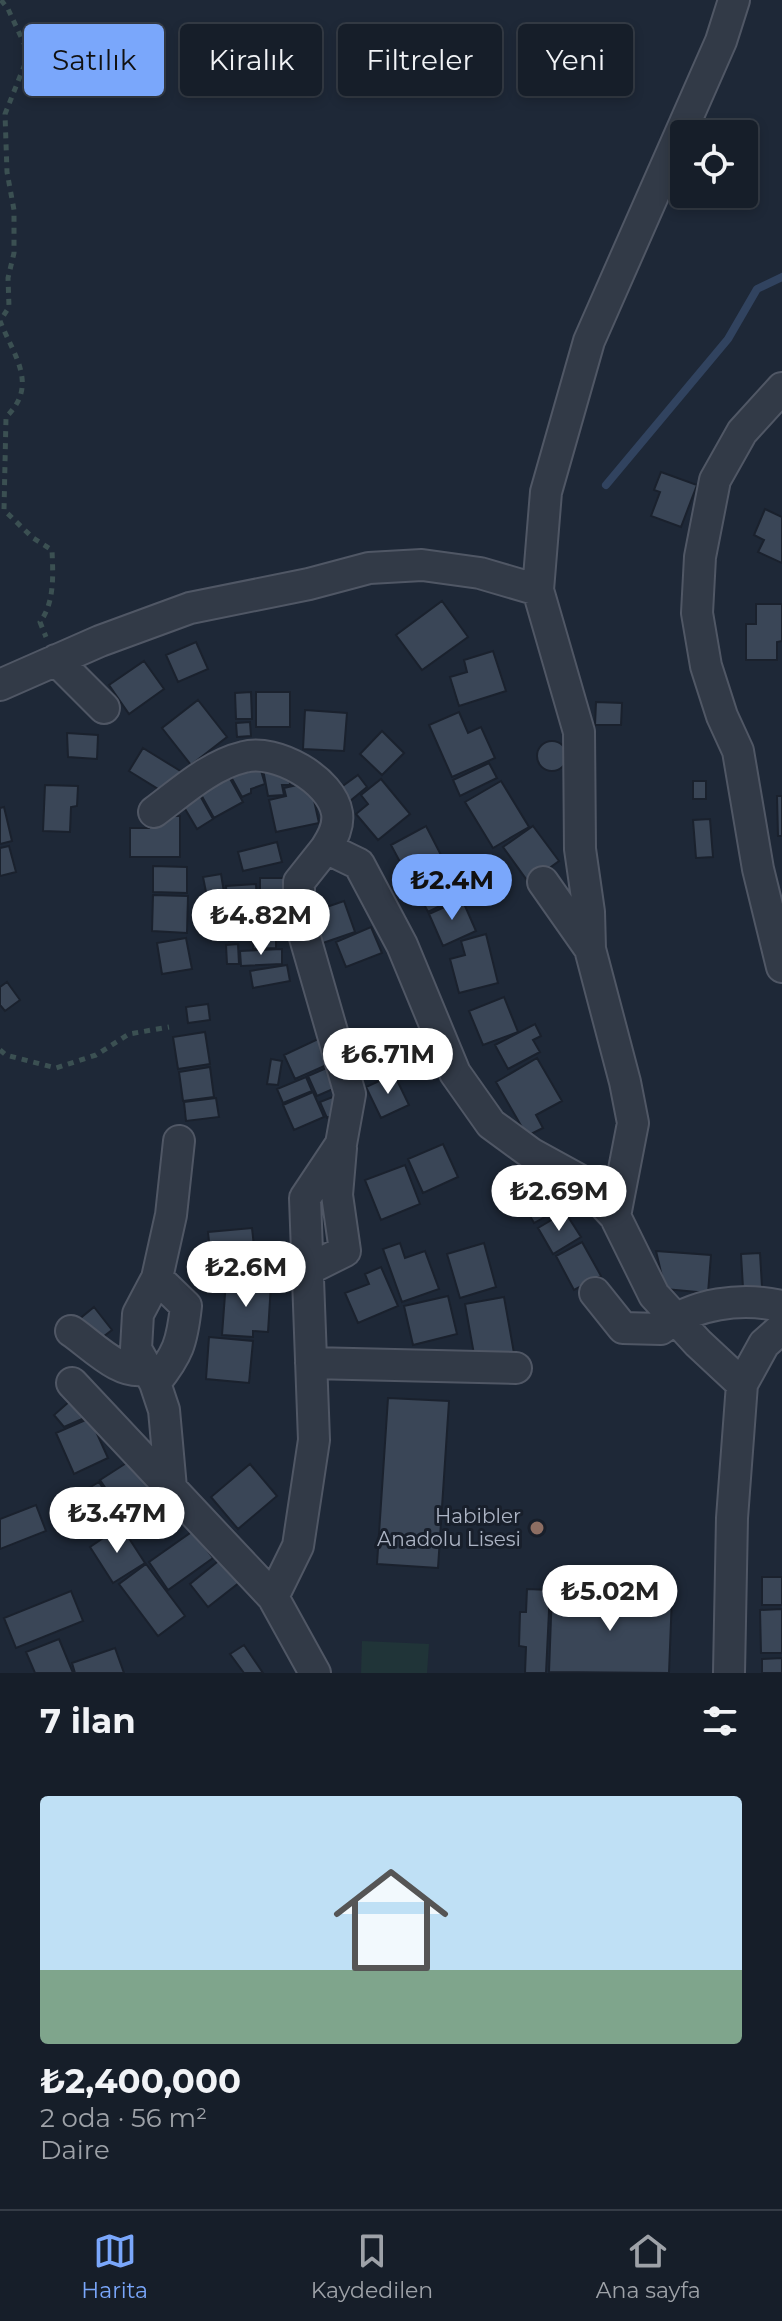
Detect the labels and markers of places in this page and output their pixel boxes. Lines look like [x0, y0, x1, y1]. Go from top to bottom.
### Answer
pin: ₺2.4M [396, 854, 508, 922]
pin: ₺4.82M [196, 889, 326, 957]
pin: ₺6.71M [323, 1028, 453, 1096]
pin: ₺2.69M [494, 1165, 624, 1233]
pin: ₺2.6M [190, 1241, 302, 1309]
pin: ₺3.47M [52, 1487, 182, 1555]
place label: Habibler Anadolu Lisesi [377, 1504, 521, 1551]
marker: Habibler Anadolu Lisesi [528, 1519, 546, 1537]
pin: ₺5.02M [545, 1565, 675, 1633]

